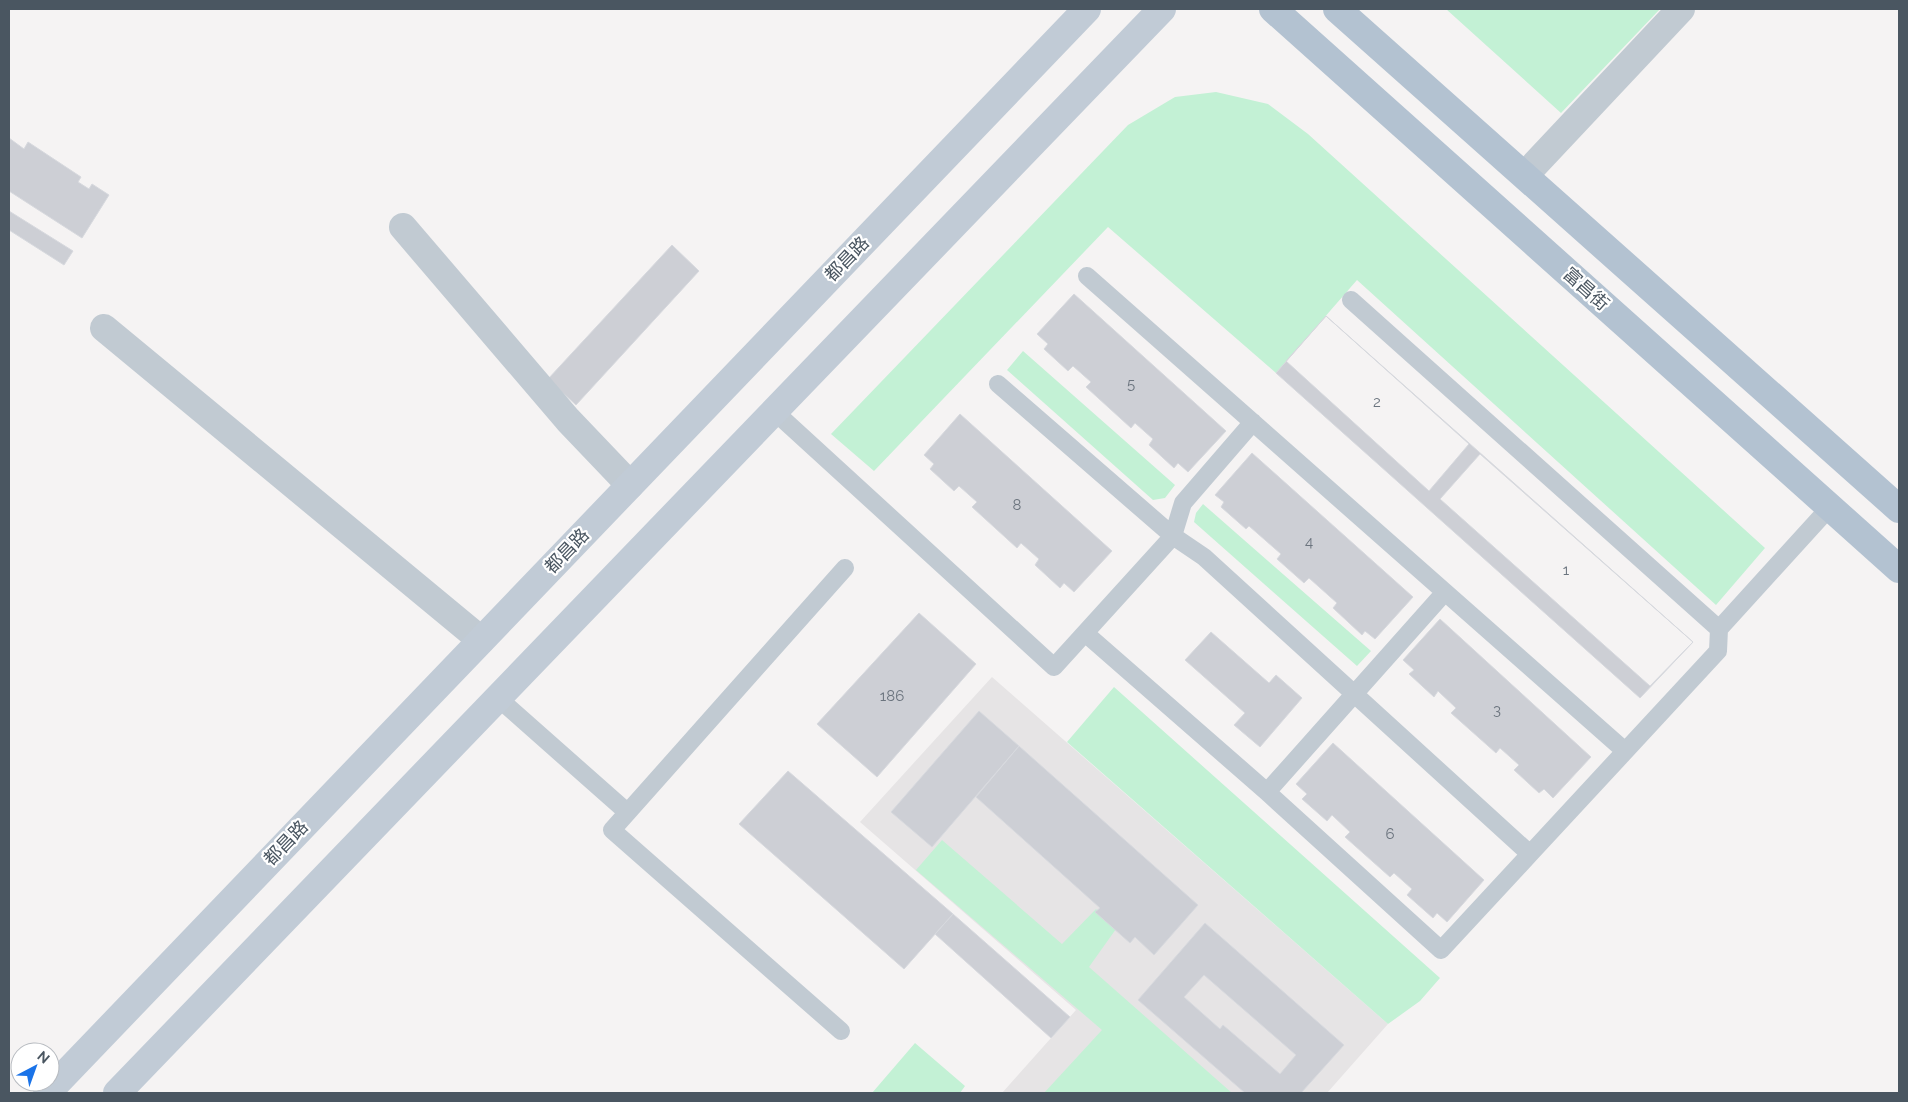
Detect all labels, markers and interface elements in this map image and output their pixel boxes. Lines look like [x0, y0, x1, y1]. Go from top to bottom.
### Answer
street label: 都昌路 [820, 232, 873, 285]
street label: 富昌街 [1559, 263, 1613, 314]
house number: 5 [1127, 375, 1135, 393]
house number: 2 [1373, 393, 1381, 411]
house number: 8 [1013, 496, 1022, 514]
street label: 都昌路 [540, 524, 593, 577]
house number: 4 [1305, 533, 1313, 551]
house number: 1 [1563, 561, 1570, 579]
house number: 186 [880, 687, 904, 705]
house number: 3 [1493, 701, 1501, 719]
street label: 都昌路 [259, 816, 312, 869]
house number: 6 [1385, 825, 1395, 843]
north arrow [10, 1042, 60, 1092]
text: N [34, 1048, 53, 1067]

